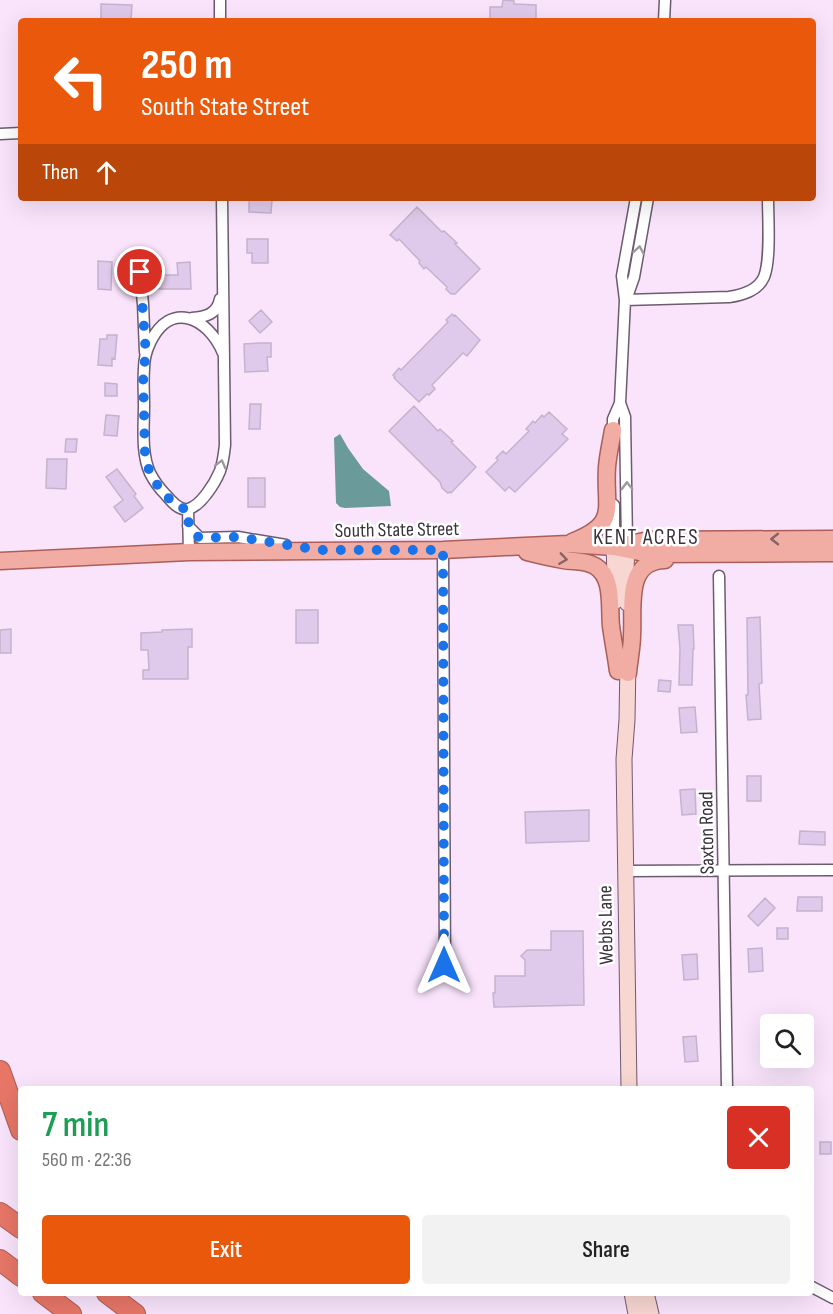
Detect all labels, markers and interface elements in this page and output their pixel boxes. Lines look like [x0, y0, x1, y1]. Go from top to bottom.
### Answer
text: 250 m [141, 40, 232, 91]
icon: left [42, 42, 120, 120]
text: South State Street [141, 91, 309, 123]
icon: ahead [90, 156, 123, 189]
text: Then [42, 159, 78, 186]
one-way arrow [632, 245, 645, 255]
pin [114, 246, 165, 297]
icon: arrive [123, 255, 156, 288]
one-way arrow [214, 459, 227, 469]
one-way arrow [621, 481, 633, 490]
street label: South State Street [334, 517, 460, 543]
district label: KENT ACRES [593, 524, 699, 551]
one-way arrow [770, 533, 779, 545]
one-way arrow [558, 553, 567, 565]
street label: Saxton Road [694, 791, 720, 875]
street label: Webbs Lane [593, 885, 619, 965]
position arrow [412, 933, 476, 997]
map controls [760, 1014, 814, 1068]
button: search [760, 1014, 814, 1068]
text: 7 min [42, 1104, 109, 1147]
button: close [727, 1106, 790, 1169]
text: 560 m · 22:36 [42, 1148, 131, 1172]
button: Exit [42, 1215, 410, 1284]
button: Share [422, 1215, 790, 1284]

